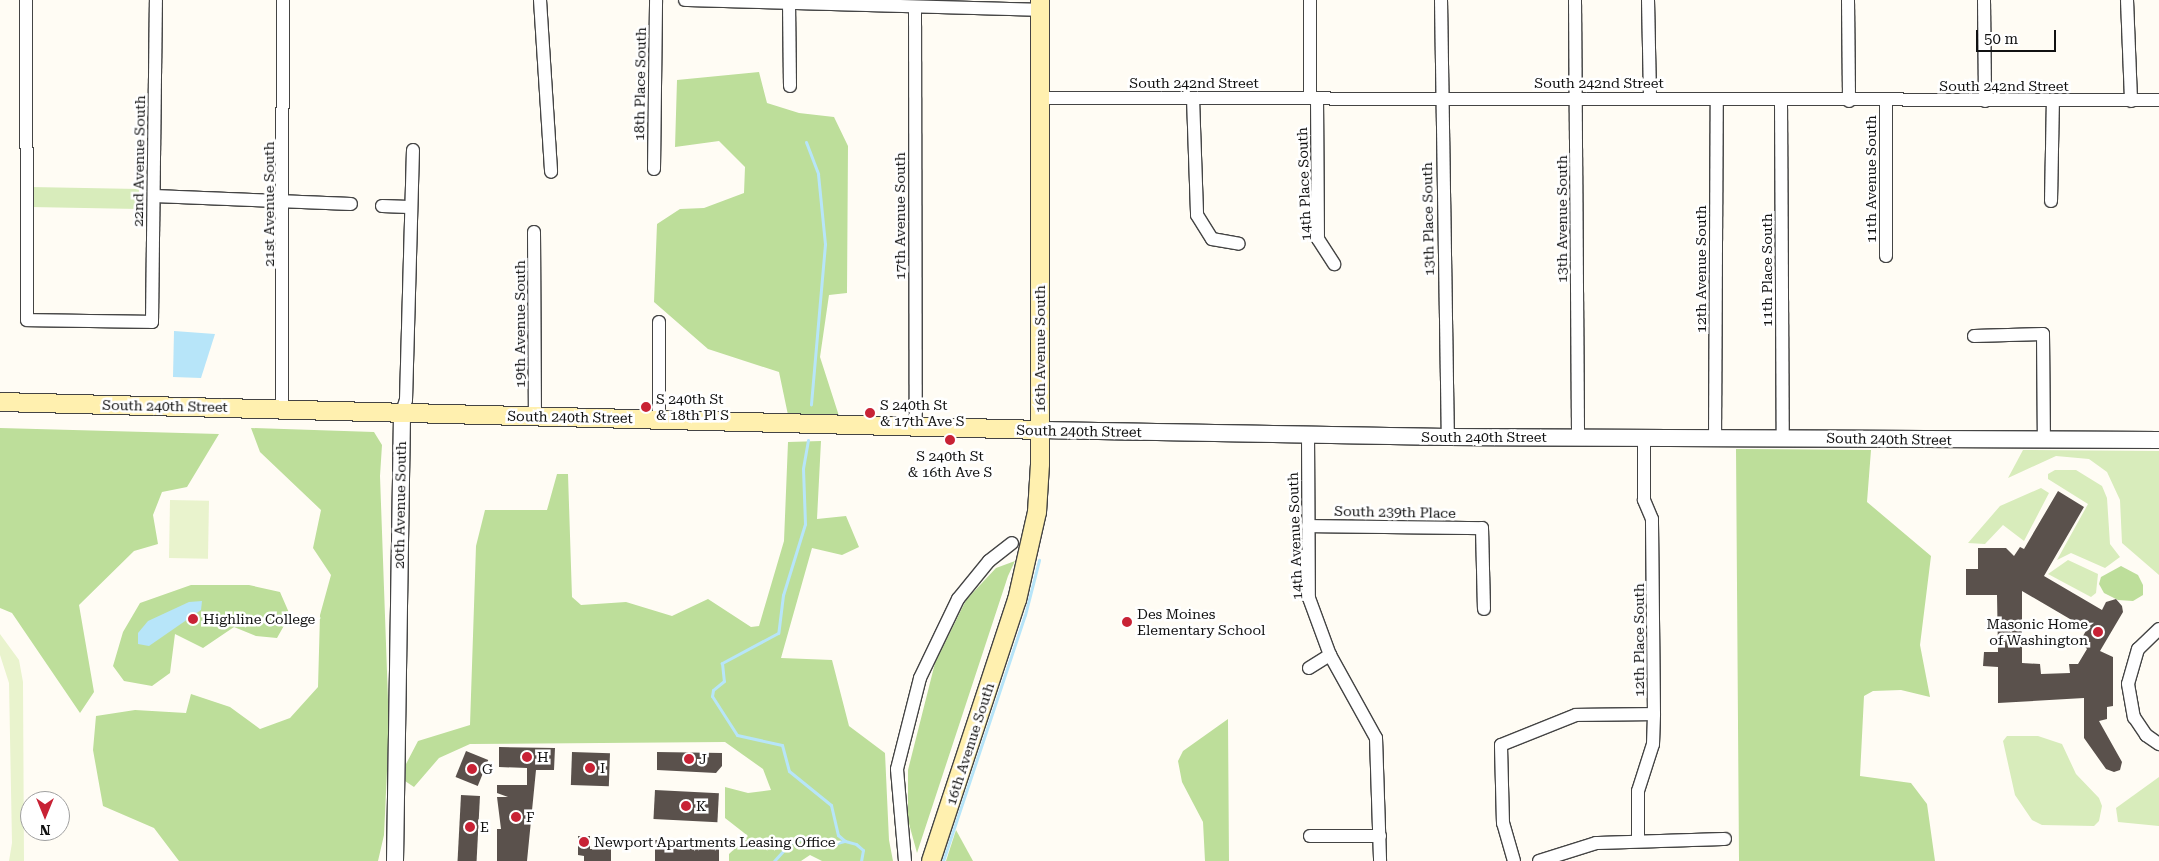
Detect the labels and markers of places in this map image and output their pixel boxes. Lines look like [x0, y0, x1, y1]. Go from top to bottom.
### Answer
place label: S 240th St & 18th Pl S [656, 391, 729, 424]
place label: S 240th St & 17th Ave S [880, 397, 965, 430]
marker: S 240th St & 18th Pl S [640, 401, 652, 413]
marker: S 240th St & 17th Ave S [864, 407, 876, 419]
marker: S 240th St & 16th Ave S [944, 434, 956, 446]
place label: S 240th St & 16th Ave S [908, 448, 992, 481]
place label: Des Moines Elementary School [1137, 606, 1265, 638]
place label: Highline College [203, 611, 315, 627]
marker: Highline College [187, 613, 199, 625]
marker: Des Moines Elementary School [1121, 616, 1133, 628]
place label: Masonic Home of Washington [1987, 616, 2088, 648]
marker: Masonic Home of Washington [2092, 626, 2104, 638]
place label: H [537, 749, 549, 765]
marker: H [521, 751, 533, 763]
place label: J [699, 751, 707, 767]
marker: J [683, 753, 695, 765]
place label: I [600, 760, 605, 776]
place label: G [482, 761, 493, 777]
marker: I [584, 762, 596, 774]
marker: G [466, 763, 478, 775]
place label: K [696, 798, 706, 814]
marker: K [680, 800, 692, 812]
place label: F [526, 809, 534, 825]
marker: F [510, 811, 522, 823]
place label: E [480, 819, 489, 835]
marker: E [464, 821, 476, 833]
place label: Newport Apartments Leasing Office [594, 834, 835, 850]
marker: Newport Apartments Leasing Office [578, 836, 590, 848]

